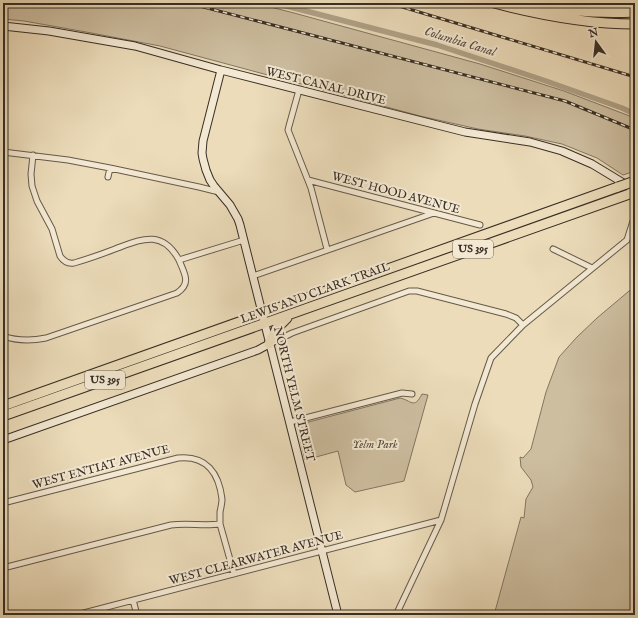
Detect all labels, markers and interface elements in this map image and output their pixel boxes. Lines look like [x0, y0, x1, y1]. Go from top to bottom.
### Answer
north arrow [576, 22, 616, 62]
water label: Columbia Canal [422, 23, 499, 61]
text: N [586, 25, 601, 42]
street label: WEST CANAL DRIVE [264, 64, 388, 108]
street label: WEST HOOD AVENUE [330, 169, 462, 217]
road number: US 395 [453, 240, 493, 258]
street label: LEWIS AND CLARK TRAIL [238, 259, 392, 327]
street label: NORTH YELM STREET [270, 325, 318, 464]
road number: US 395 [85, 371, 125, 389]
park label: Yelm Park [352, 437, 398, 452]
street label: WEST ENTIAT AVENUE [31, 441, 171, 493]
street label: WEST CLEARWATER AVENUE [167, 528, 345, 588]

